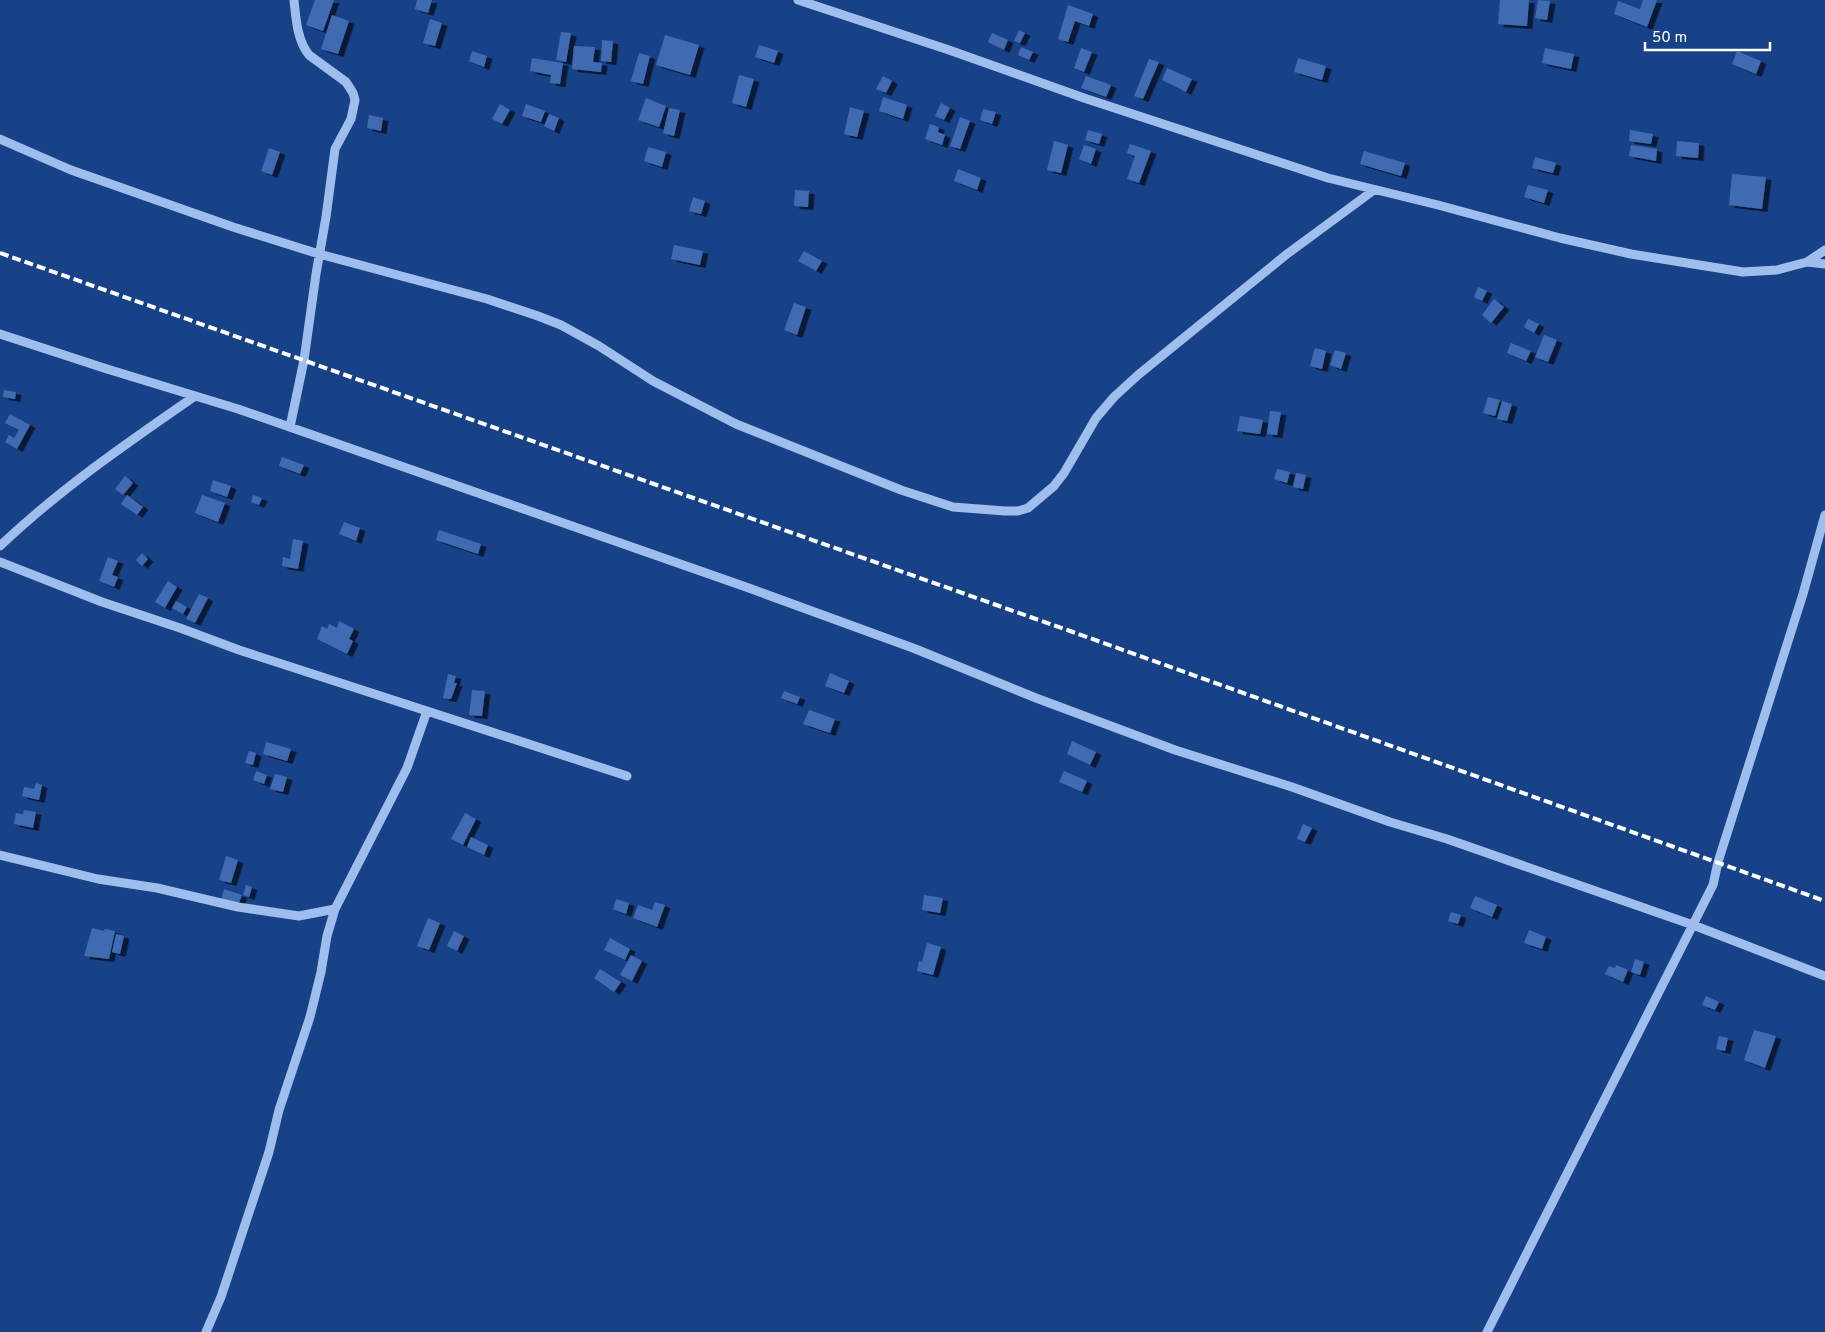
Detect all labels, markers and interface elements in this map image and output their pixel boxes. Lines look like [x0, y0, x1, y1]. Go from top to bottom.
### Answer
scale bar [1645, 20, 1770, 52]
text: 50 m [1652, 29, 1687, 48]

